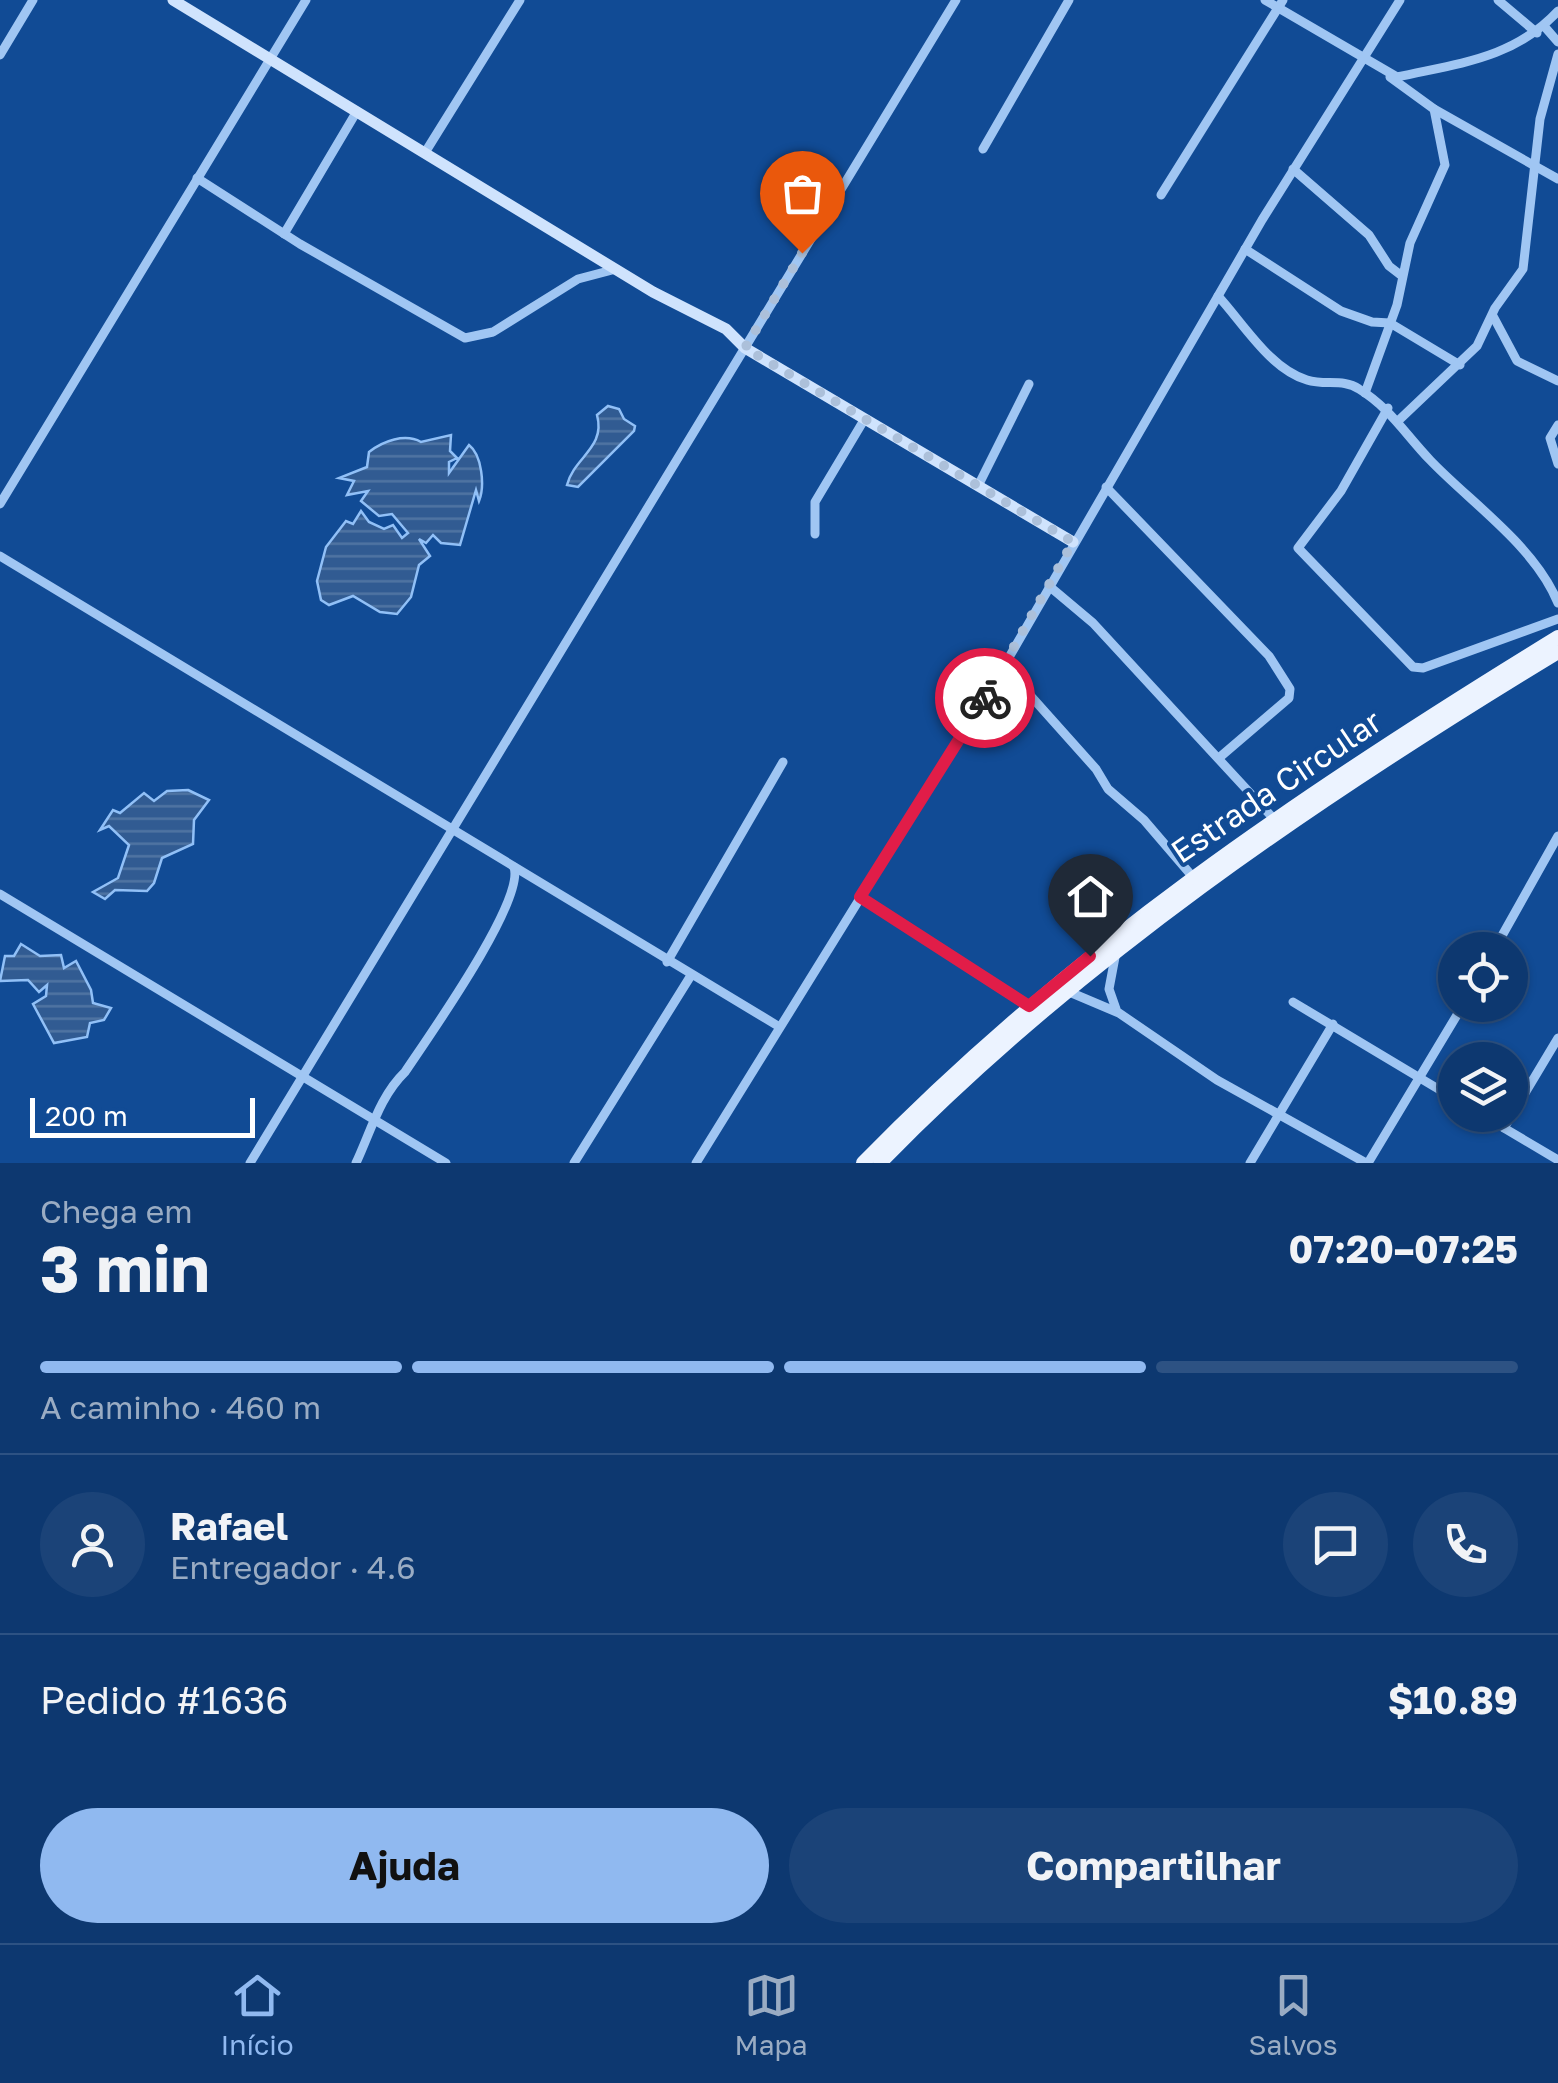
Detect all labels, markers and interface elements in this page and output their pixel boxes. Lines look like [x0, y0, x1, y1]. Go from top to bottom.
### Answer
pin [760, 151, 845, 254]
icon: bag [775, 166, 830, 221]
courier [935, 648, 1035, 748]
icon: bike [958, 671, 1013, 726]
street label: Estrada Circular [1164, 702, 1388, 870]
pin [1048, 854, 1133, 957]
icon: home [1063, 869, 1118, 924]
map controls [1438, 932, 1528, 1132]
button: locate [1438, 932, 1528, 1022]
button: layers [1438, 1042, 1528, 1132]
scale bar [30, 1093, 255, 1138]
text: 200 m [45, 1099, 128, 1132]
text: Chega em [40, 1192, 193, 1230]
text: 07:20–07:25 [1288, 1226, 1518, 1271]
text: 3 min [40, 1228, 210, 1306]
text: A caminho · 460 m [40, 1388, 321, 1426]
button: person [40, 1492, 145, 1597]
button: chat [1283, 1492, 1388, 1597]
button: phone [1413, 1492, 1518, 1597]
text: Rafael [170, 1503, 288, 1548]
text: Entregador · 4.6 [170, 1548, 416, 1586]
text: Pedido #1636 [40, 1677, 288, 1722]
text: $10.89 [1388, 1677, 1518, 1722]
button: Ajuda [40, 1808, 769, 1923]
button: Compartilhar [789, 1808, 1518, 1923]
tab: Início [221, 1968, 294, 2061]
tab: Mapa [735, 1968, 808, 2061]
tab: Salvos [1249, 1968, 1337, 2061]

